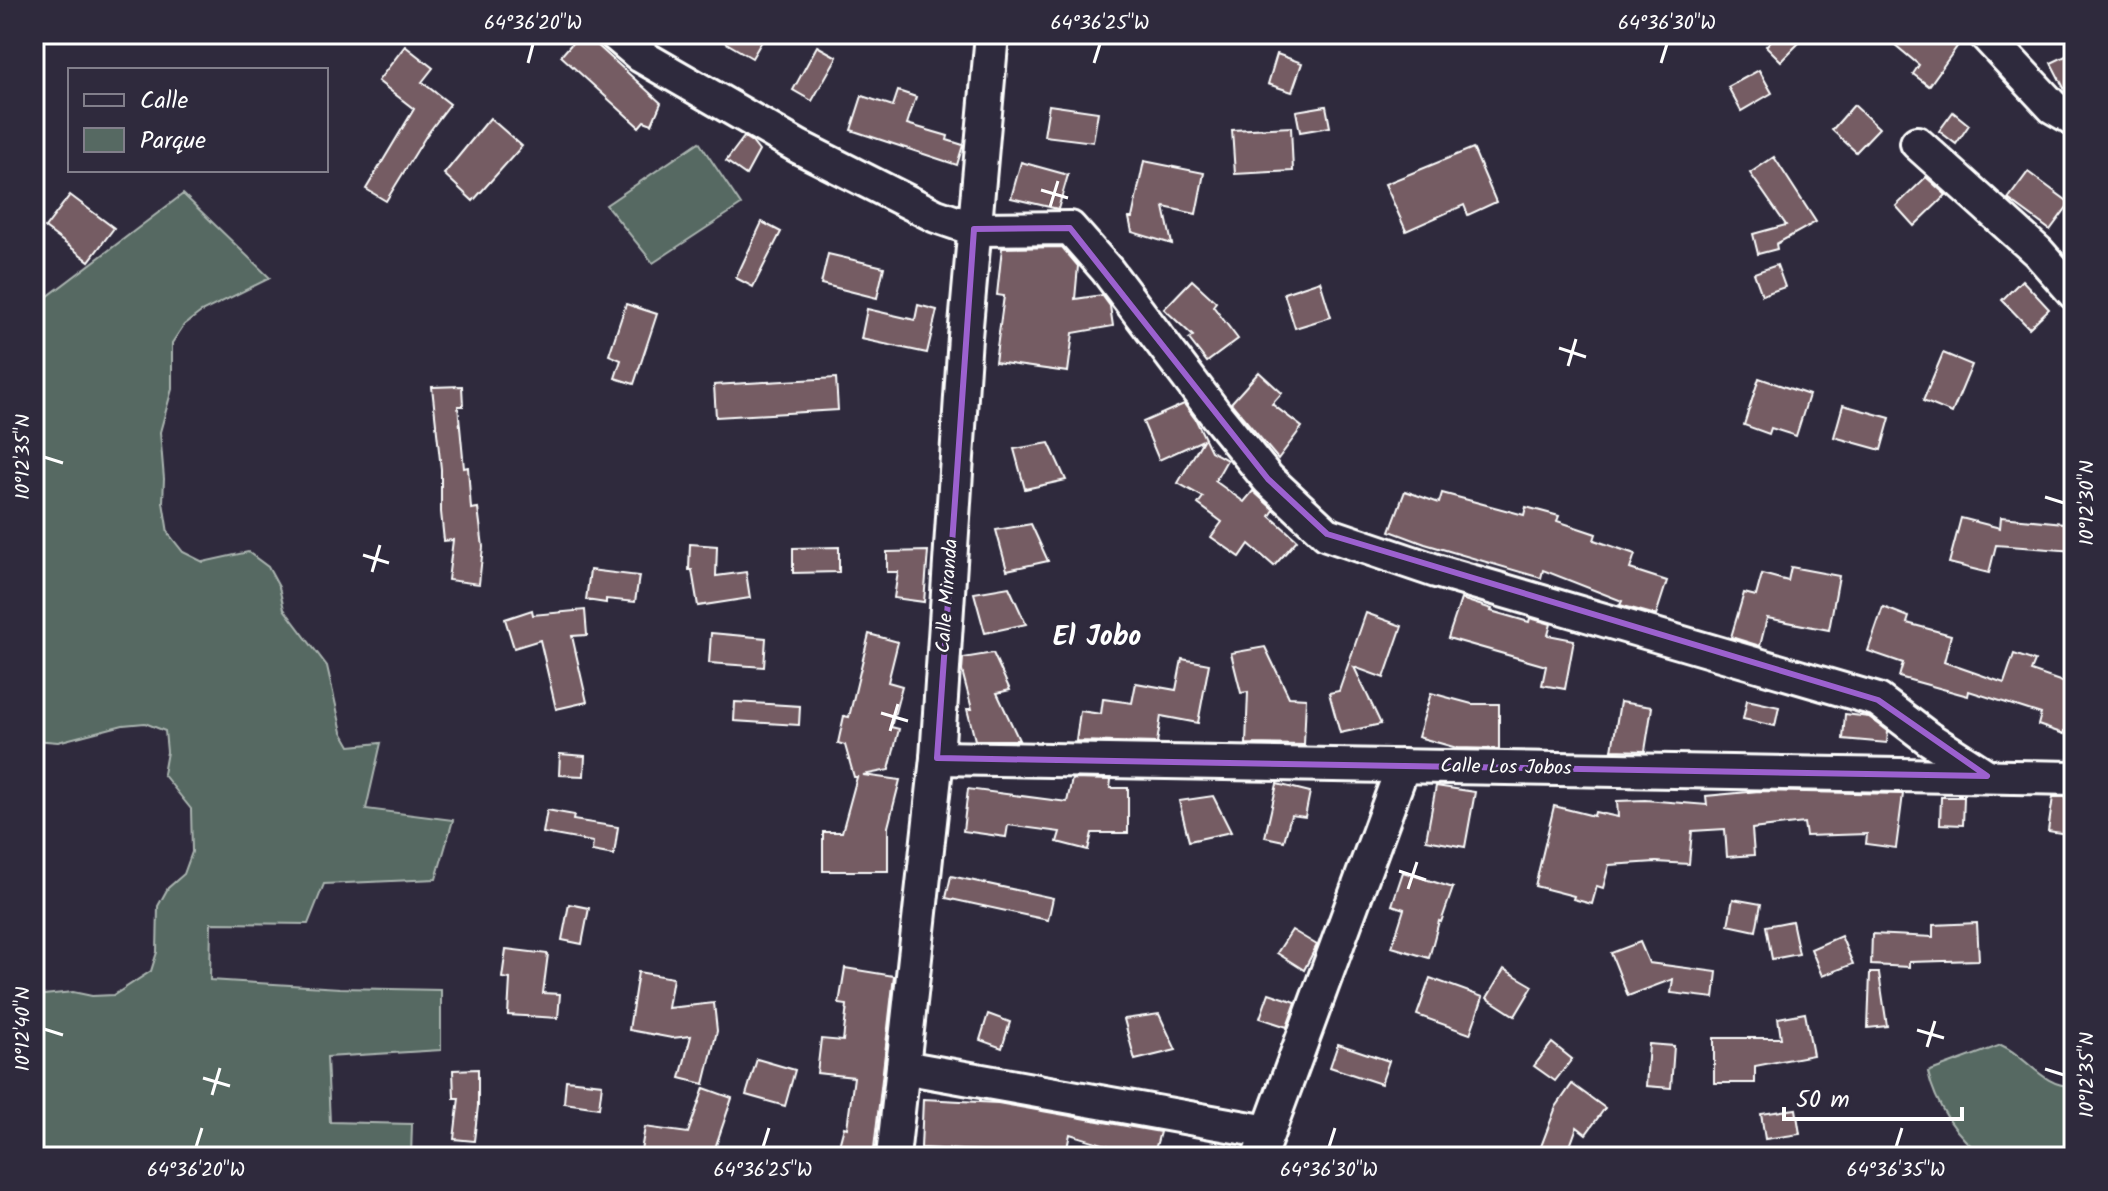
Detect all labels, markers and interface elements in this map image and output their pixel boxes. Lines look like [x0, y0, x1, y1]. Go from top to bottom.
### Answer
text: 64°36'20"W [484, 8, 582, 40]
text: 64°36'25"W [1051, 8, 1149, 40]
text: 64°36'30"W [1618, 8, 1716, 40]
legend [68, 68, 328, 172]
text: Calle [140, 82, 188, 121]
text: Parque [140, 122, 206, 161]
text: 10°12'35"N [8, 414, 40, 500]
text: 10°12'30"N [2072, 460, 2104, 546]
street label: Calle Miranda [928, 538, 968, 654]
district label: El Jobo [1053, 615, 1142, 660]
street label: Calle Los Jobos [1440, 751, 1572, 785]
text: 10°12'40"N [8, 986, 40, 1072]
text: 10°12'35"N [2072, 1032, 2104, 1118]
scale bar [1784, 1071, 1962, 1121]
text: 50 m [1796, 1081, 1850, 1120]
text: 64°36'20"W [147, 1155, 245, 1187]
text: 64°36'25"W [714, 1155, 812, 1187]
text: 64°36'30"W [1280, 1155, 1378, 1187]
text: 64°36'35"W [1847, 1155, 1945, 1187]

